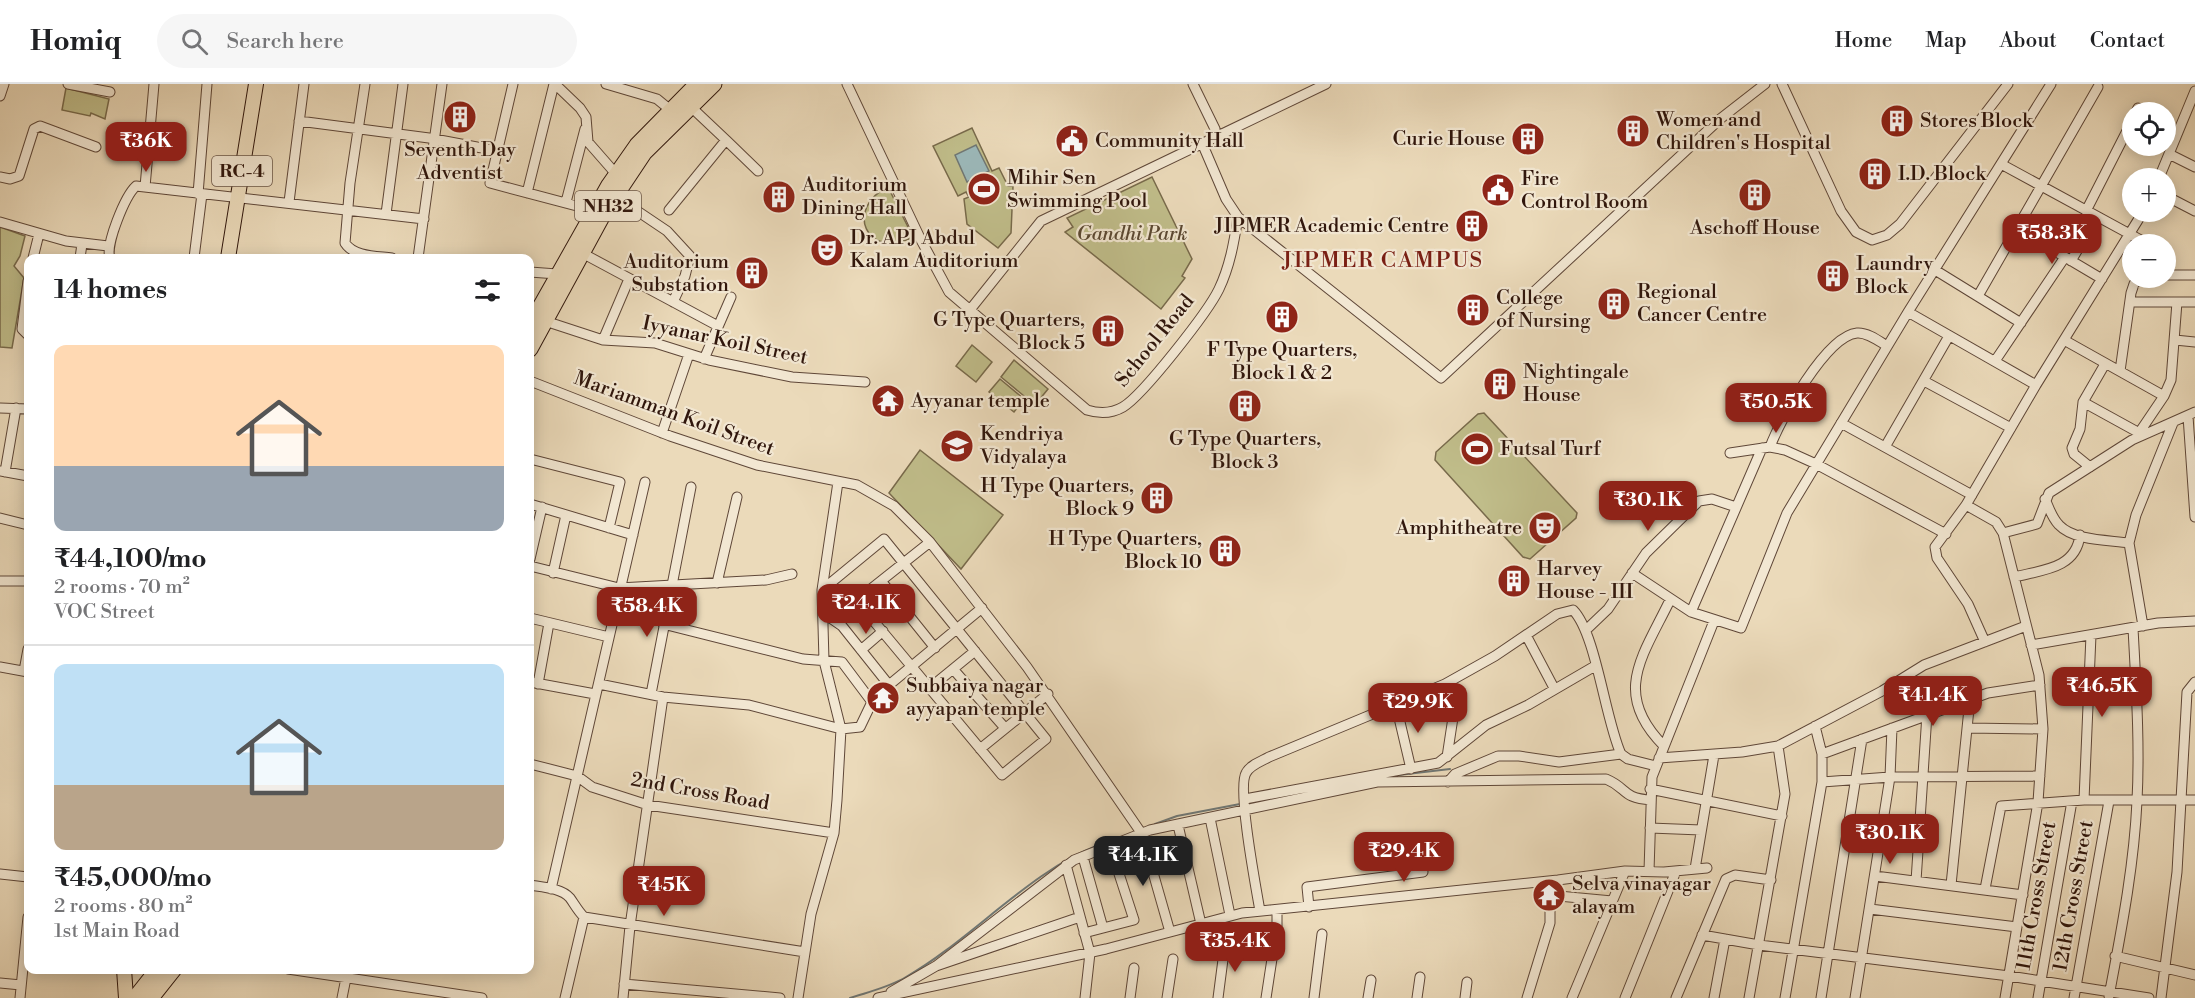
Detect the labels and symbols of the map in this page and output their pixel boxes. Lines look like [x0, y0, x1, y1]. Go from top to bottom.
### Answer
building icon: Seventh Day Adventist [442, 99, 478, 135]
building icon: Stores Block [1879, 103, 1915, 139]
place label: Women and Children's Hospital [1655, 108, 1831, 156]
place label: Stores Block [1920, 109, 2034, 134]
building icon: Women and Children's Hospital [1615, 113, 1651, 149]
building icon: Curie House [1510, 121, 1546, 157]
pin: ₹36K [110, 122, 182, 173]
public building icon: Community Hall [1054, 123, 1090, 159]
place label: Curie House [1392, 127, 1505, 152]
place label: Community Hall [1095, 129, 1244, 154]
place label: Seventh Day Adventist [404, 138, 516, 186]
road number: RC-4 [212, 156, 272, 186]
building icon: I.D. Block [1857, 156, 1893, 192]
place label: I.D. Block [1898, 162, 1987, 187]
place label: Mihir Sen Swimming Pool [1007, 166, 1147, 214]
place label: Fire Control Room [1521, 167, 1649, 215]
sports icon: Mihir Sen Swimming Pool [966, 171, 1002, 207]
public building icon: Fire Control Room [1480, 172, 1516, 208]
place label: Auditorium Dining Hall [801, 173, 908, 221]
building icon: Aschoff House [1737, 177, 1773, 213]
building icon: Auditorium Dining Hall [761, 179, 797, 215]
road number: NH32 [575, 191, 641, 221]
building icon: JIPMER Academic Centre [1454, 208, 1490, 244]
place label: JIPMER Academic Centre [1214, 214, 1449, 239]
pin: ₹58.3K [2003, 214, 2101, 265]
place label: Aschoff House [1689, 216, 1820, 241]
park label: Gandhi Park [1077, 222, 1187, 247]
place label: Dr. APJ Abdul Kalam Auditorium [850, 226, 1019, 274]
theatre icon: Dr. APJ Abdul Kalam Auditorium [809, 232, 845, 268]
district label: JIPMER CAMPUS [1281, 247, 1484, 274]
place label: Auditorium Substation [623, 250, 729, 298]
place label: Laundry Block [1855, 252, 1933, 300]
building icon: Auditorium Substation [734, 255, 770, 291]
building icon: Laundry Block [1815, 258, 1851, 294]
place label: Regional Cancer Centre [1637, 280, 1767, 328]
place label: College of Nursing [1496, 286, 1591, 334]
building icon: Regional Cancer Centre [1596, 286, 1632, 322]
street label: School Road [1110, 289, 1200, 392]
building icon: College of Nursing [1455, 292, 1491, 328]
building icon: F Type Quarters, Block 1 & 2 [1264, 299, 1300, 335]
place label: G Type Quarters, Block 5 [933, 308, 1085, 356]
street label: Iyyanar Koil Street [640, 311, 810, 371]
building icon: G Type Quarters, Block 5 [1090, 313, 1126, 349]
place label: F Type Quarters, Block 1 & 2 [1207, 338, 1357, 386]
place label: Nightingale House [1523, 360, 1629, 408]
street label: Mariamman Koil Street [570, 366, 778, 462]
building icon: Nightingale House [1482, 366, 1518, 402]
temple icon: Ayyanar temple [870, 383, 906, 419]
pin: ₹50.5K [1727, 383, 1825, 434]
building icon: G Type Quarters, Block 3 [1227, 388, 1263, 424]
place label: Ayyanar temple [910, 389, 1050, 414]
place label: Kendriya Vidyalaya [979, 422, 1068, 470]
place label: G Type Quarters, Block 3 [1169, 427, 1321, 475]
school or university icon: Kendriya Vidyalaya [939, 428, 975, 464]
sports icon: Futsal Turf [1459, 431, 1495, 467]
place label: Futsal Turf [1500, 437, 1601, 462]
place label: H Type Quarters, Block 9 [981, 474, 1134, 522]
building icon: H Type Quarters, Block 9 [1139, 480, 1175, 516]
pin: ₹30.1K [1599, 481, 1697, 532]
theatre icon: Amphitheatre [1527, 510, 1563, 546]
place label: Amphitheatre [1395, 516, 1522, 541]
place label: H Type Quarters, Block 10 [1049, 527, 1202, 575]
building icon: H Type Quarters, Block 10 [1207, 533, 1243, 569]
place label: Harvey House - III [1537, 557, 1634, 605]
building icon: Harvey House - III [1496, 563, 1532, 599]
pin: ₹24.1K [817, 584, 915, 635]
pin: ₹58.4K [598, 587, 696, 638]
pin: ₹46.5K [2053, 667, 2151, 718]
place label: Subbaiya nagar ayyapan temple [906, 674, 1045, 722]
pin: ₹41.4K [1884, 676, 1982, 727]
temple icon: Subbaiya nagar ayyapan temple [865, 680, 901, 716]
pin: ₹29.9K [1369, 683, 1467, 734]
street label: 2nd Cross Road [629, 768, 772, 817]
pin: ₹30.1K [1841, 814, 1939, 865]
street label: 12th Cross Street [2048, 818, 2100, 974]
street label: 11th Cross Street [2012, 820, 2062, 972]
pin: ₹29.4K [1355, 832, 1453, 883]
pin: ₹44.1K [1094, 836, 1192, 887]
pin: ₹45K [628, 866, 700, 917]
place label: Selva vinayagar alayam [1572, 872, 1711, 920]
temple icon: Selva vinayagar alayam [1531, 877, 1567, 913]
pin: ₹35.4K [1186, 922, 1284, 973]

